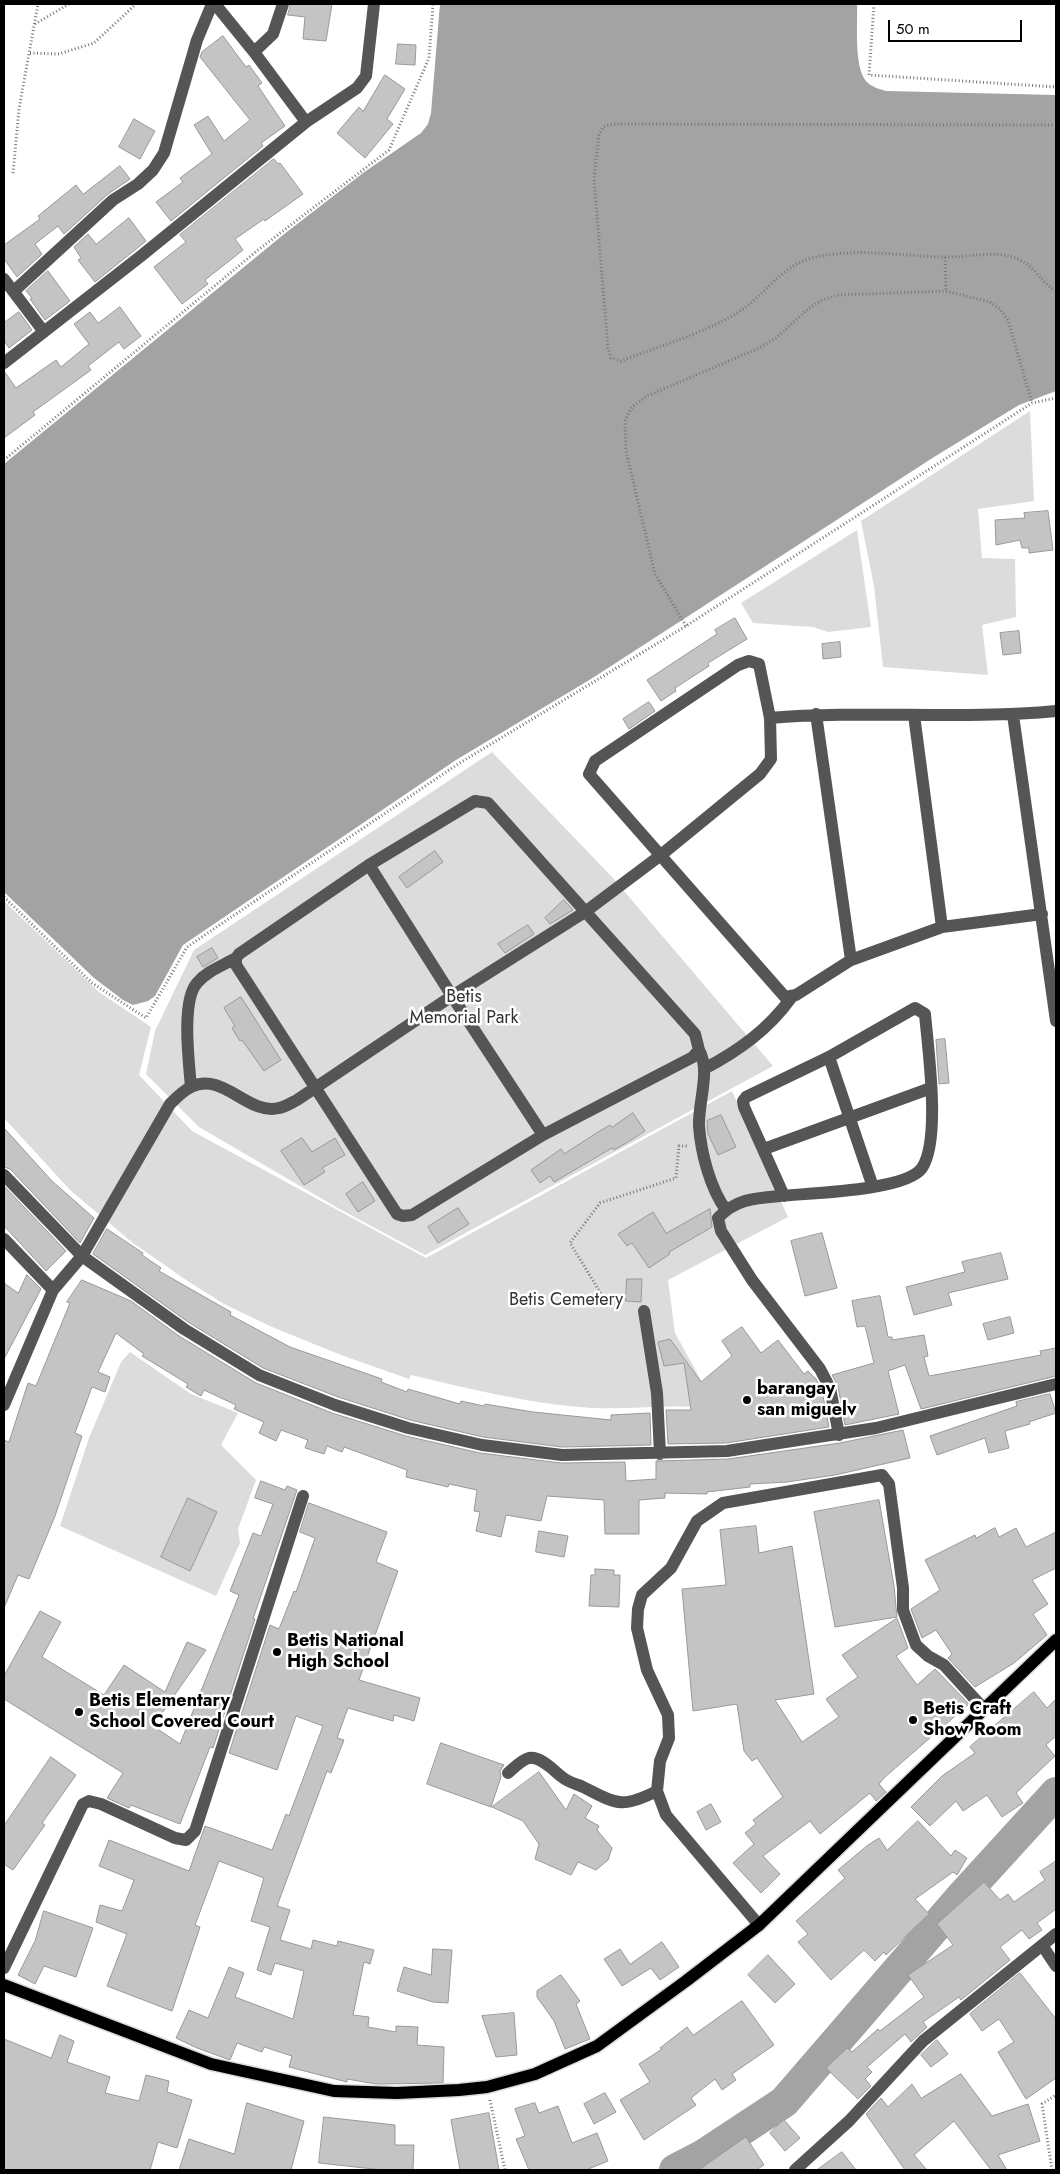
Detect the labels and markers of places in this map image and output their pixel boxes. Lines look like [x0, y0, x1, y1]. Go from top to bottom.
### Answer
place label: barangay san miguelv [757, 1379, 856, 1422]
marker: barangay san miguelv [741, 1394, 753, 1406]
place label: Betis National High School [287, 1631, 404, 1674]
marker: Betis National High School [271, 1646, 283, 1658]
place label: Betis Elementary School Covered Court [89, 1691, 274, 1734]
place label: Betis Craft Show Room [923, 1699, 1022, 1742]
marker: Betis Elementary School Covered Court [73, 1706, 85, 1718]
marker: Betis Craft Show Room [907, 1714, 919, 1726]

